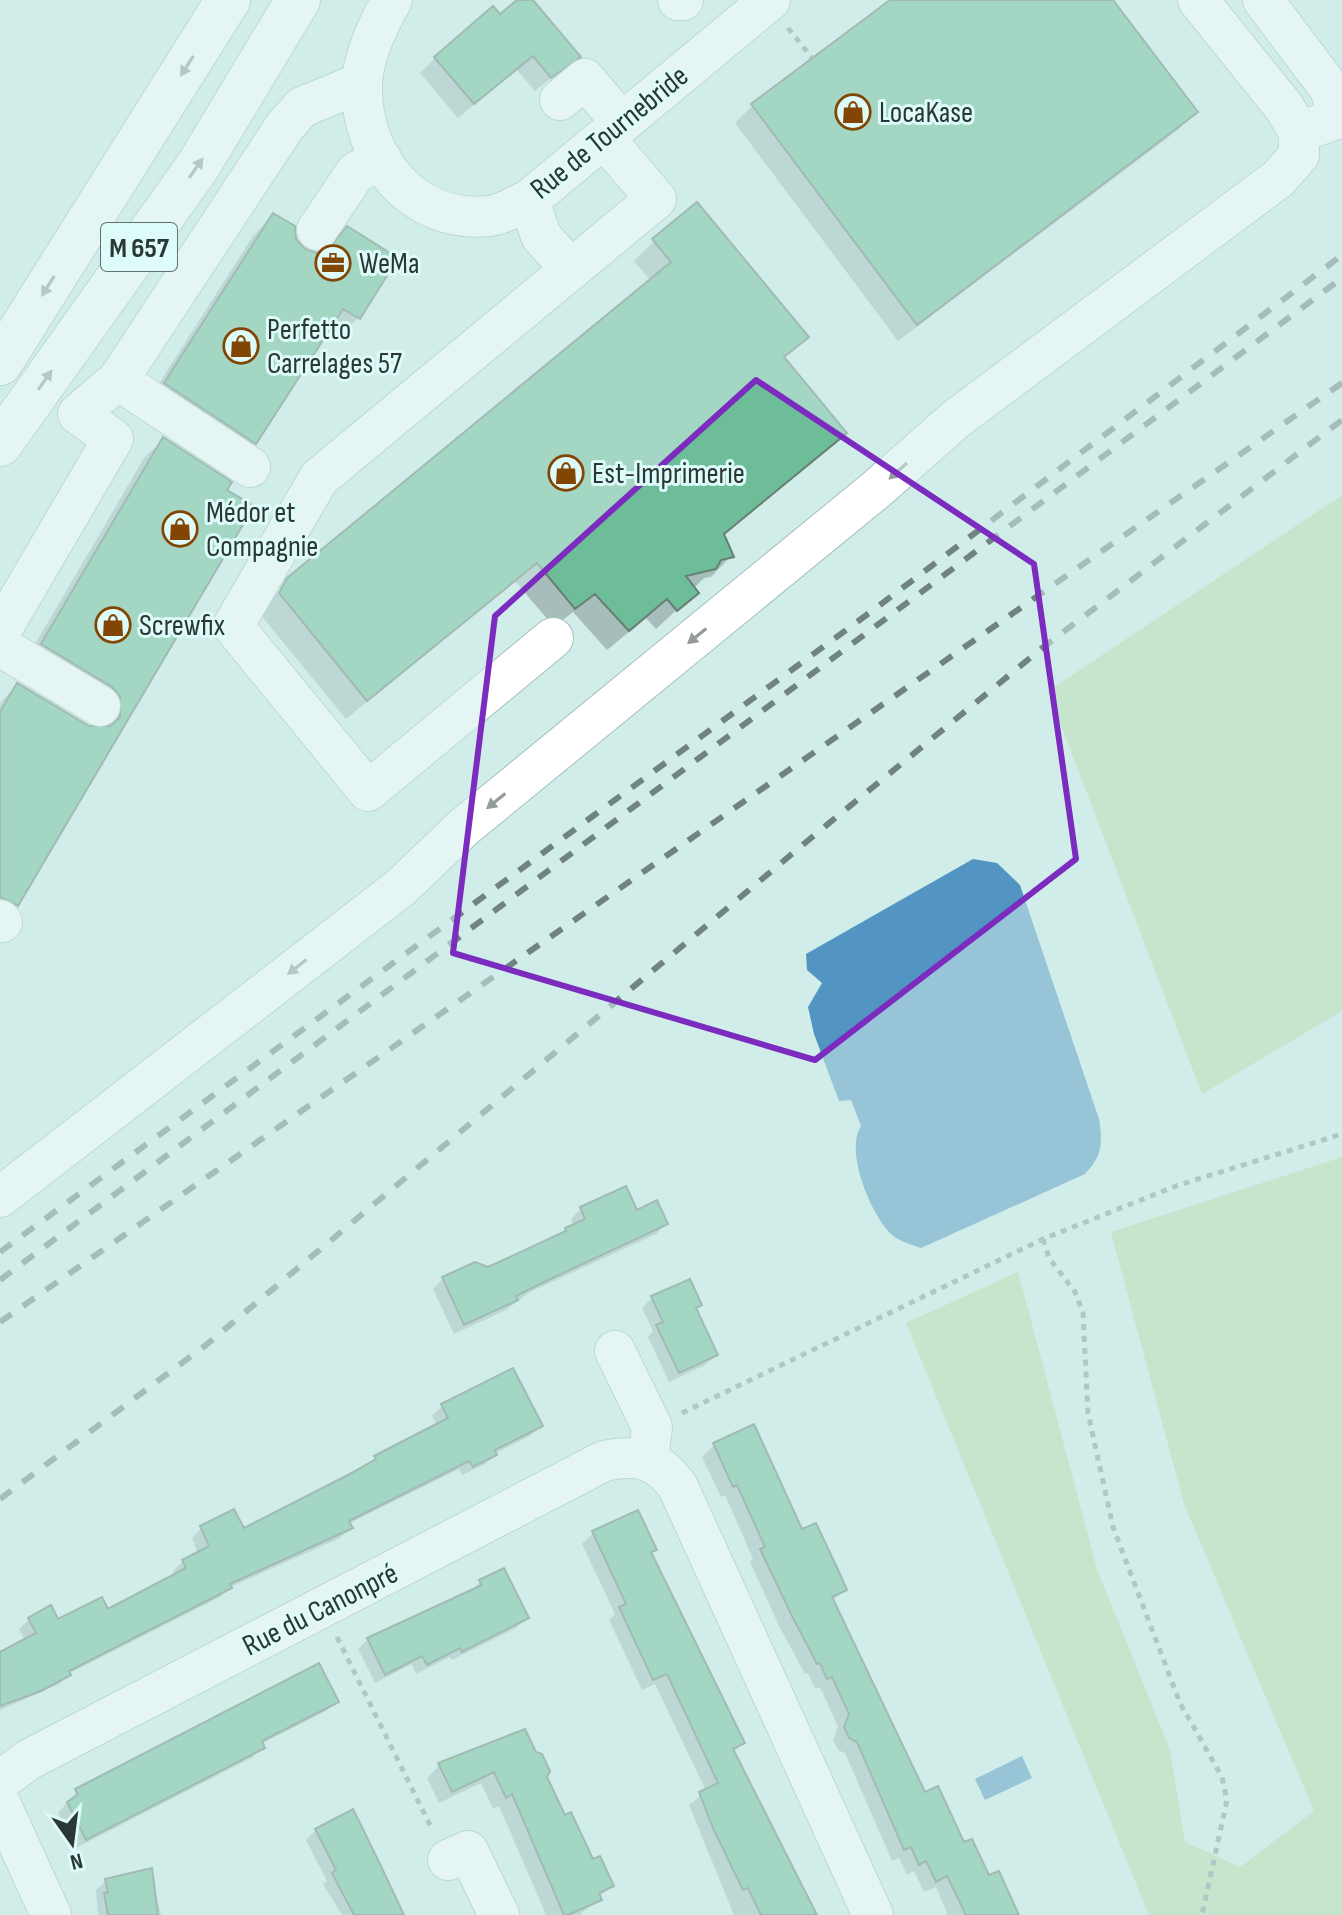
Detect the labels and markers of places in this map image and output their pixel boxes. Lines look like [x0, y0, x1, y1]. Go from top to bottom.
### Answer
shop icon: LocaKase [834, 93, 872, 131]
place label: LocaKase [879, 95, 973, 131]
office icon: WeMa [314, 244, 352, 282]
place label: WeMa [359, 246, 419, 282]
place label: Perfetto Carrelages 57 [267, 312, 402, 382]
shop icon: Perfetto Carrelages 57 [222, 327, 260, 365]
shop icon: Est-Imprimerie [547, 454, 585, 492]
place label: Est-Imprimerie [592, 456, 745, 492]
place label: Médor et Compagnie [206, 495, 318, 565]
shop icon: Médor et Compagnie [161, 510, 199, 548]
shop icon: Screwfix [94, 606, 132, 644]
place label: Screwfix [139, 608, 225, 644]

